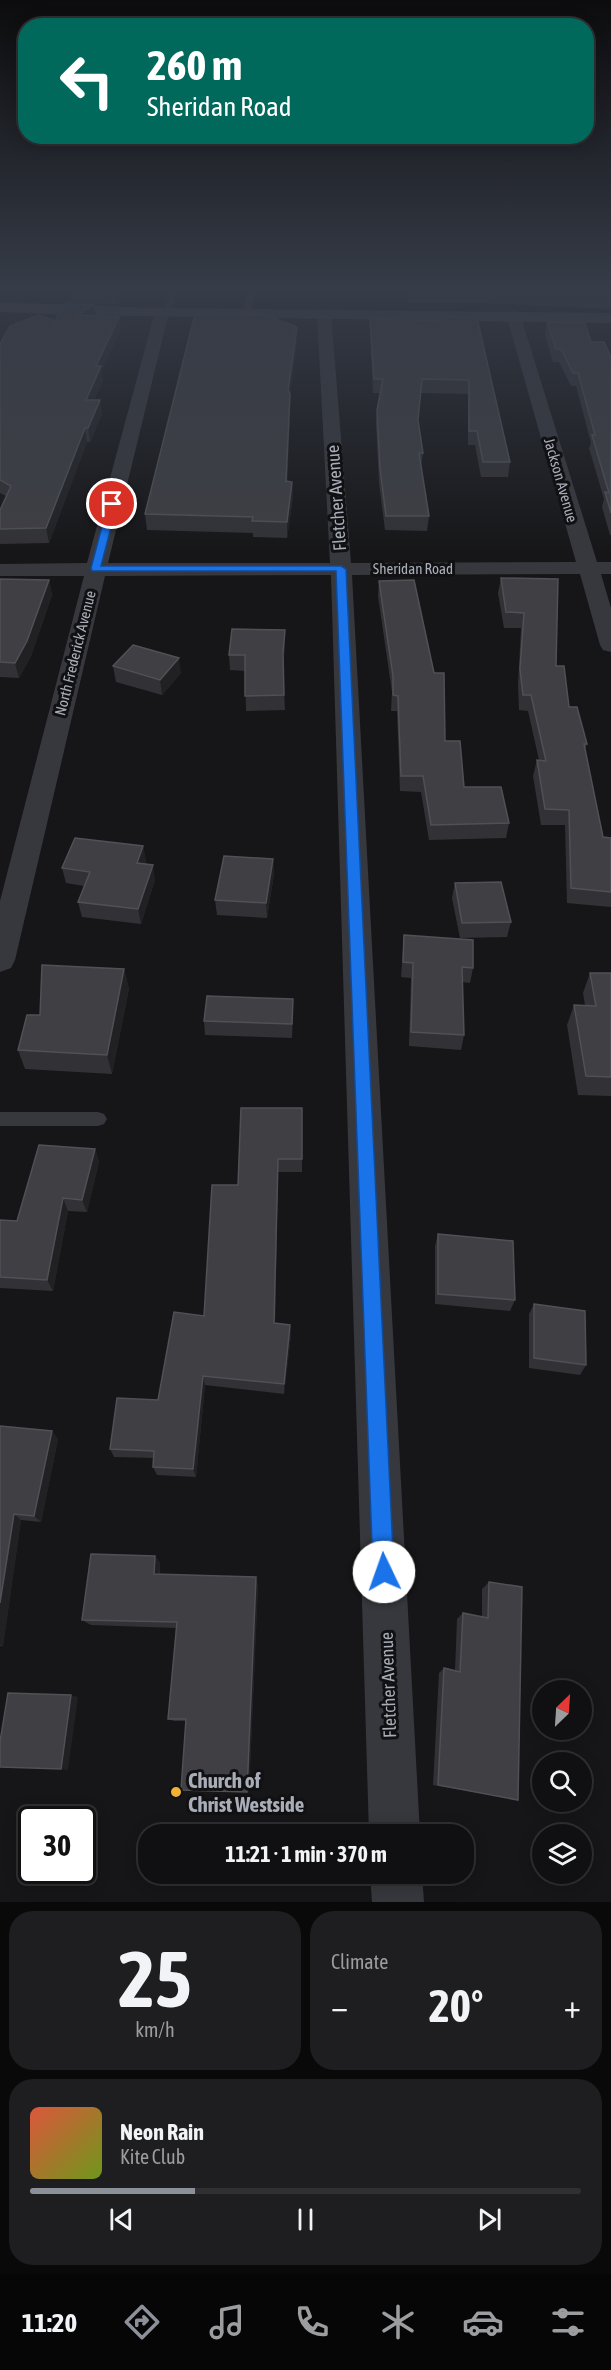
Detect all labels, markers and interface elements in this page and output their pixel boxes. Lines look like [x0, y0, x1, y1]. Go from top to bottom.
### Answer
text: 260 m [147, 41, 242, 89]
icon: left [48, 42, 126, 120]
text: Sheridan Road [147, 91, 292, 122]
street label: Jackson Avenue [541, 436, 581, 524]
street label: Fletcher Avenue [322, 444, 350, 552]
pin [86, 478, 137, 529]
icon: arrive [95, 487, 128, 520]
street label: Sheridan Road [373, 560, 453, 577]
street label: North Frederick Avenue [51, 589, 99, 717]
position arrow [352, 1540, 416, 1604]
street label: Fletcher Avenue [376, 1632, 400, 1738]
north arrow [532, 1680, 592, 1740]
map controls [532, 1680, 592, 1884]
button: search [532, 1752, 592, 1812]
place label: Church of Christ Westside [188, 1768, 304, 1816]
marker: Church of Christ Westside [169, 1785, 183, 1799]
speed limit sign: 30 [18, 1806, 96, 1884]
button: layers [532, 1824, 592, 1884]
text: 11:21 · 1 min · 370 m [225, 1841, 387, 1867]
text: 25 [118, 1934, 192, 2024]
text: Climate [331, 1950, 388, 1973]
text: 20° [429, 1980, 483, 2032]
text: − [331, 1987, 348, 2025]
text: + [564, 1987, 581, 2025]
text: km/h [135, 2018, 175, 2041]
text: Neon Rain [120, 2119, 204, 2145]
text: Kite Club [120, 2145, 185, 2168]
icon: previous [105, 2203, 138, 2236]
icon: pause [289, 2203, 322, 2236]
icon: next [473, 2203, 506, 2236]
icon: directions [121, 2301, 163, 2343]
icon: music [206, 2301, 248, 2343]
icon: phone [291, 2301, 333, 2343]
icon: climate [377, 2301, 419, 2343]
icon: car [462, 2301, 504, 2343]
icon: filters [547, 2301, 589, 2343]
text: 11:20 [22, 2307, 77, 2338]

